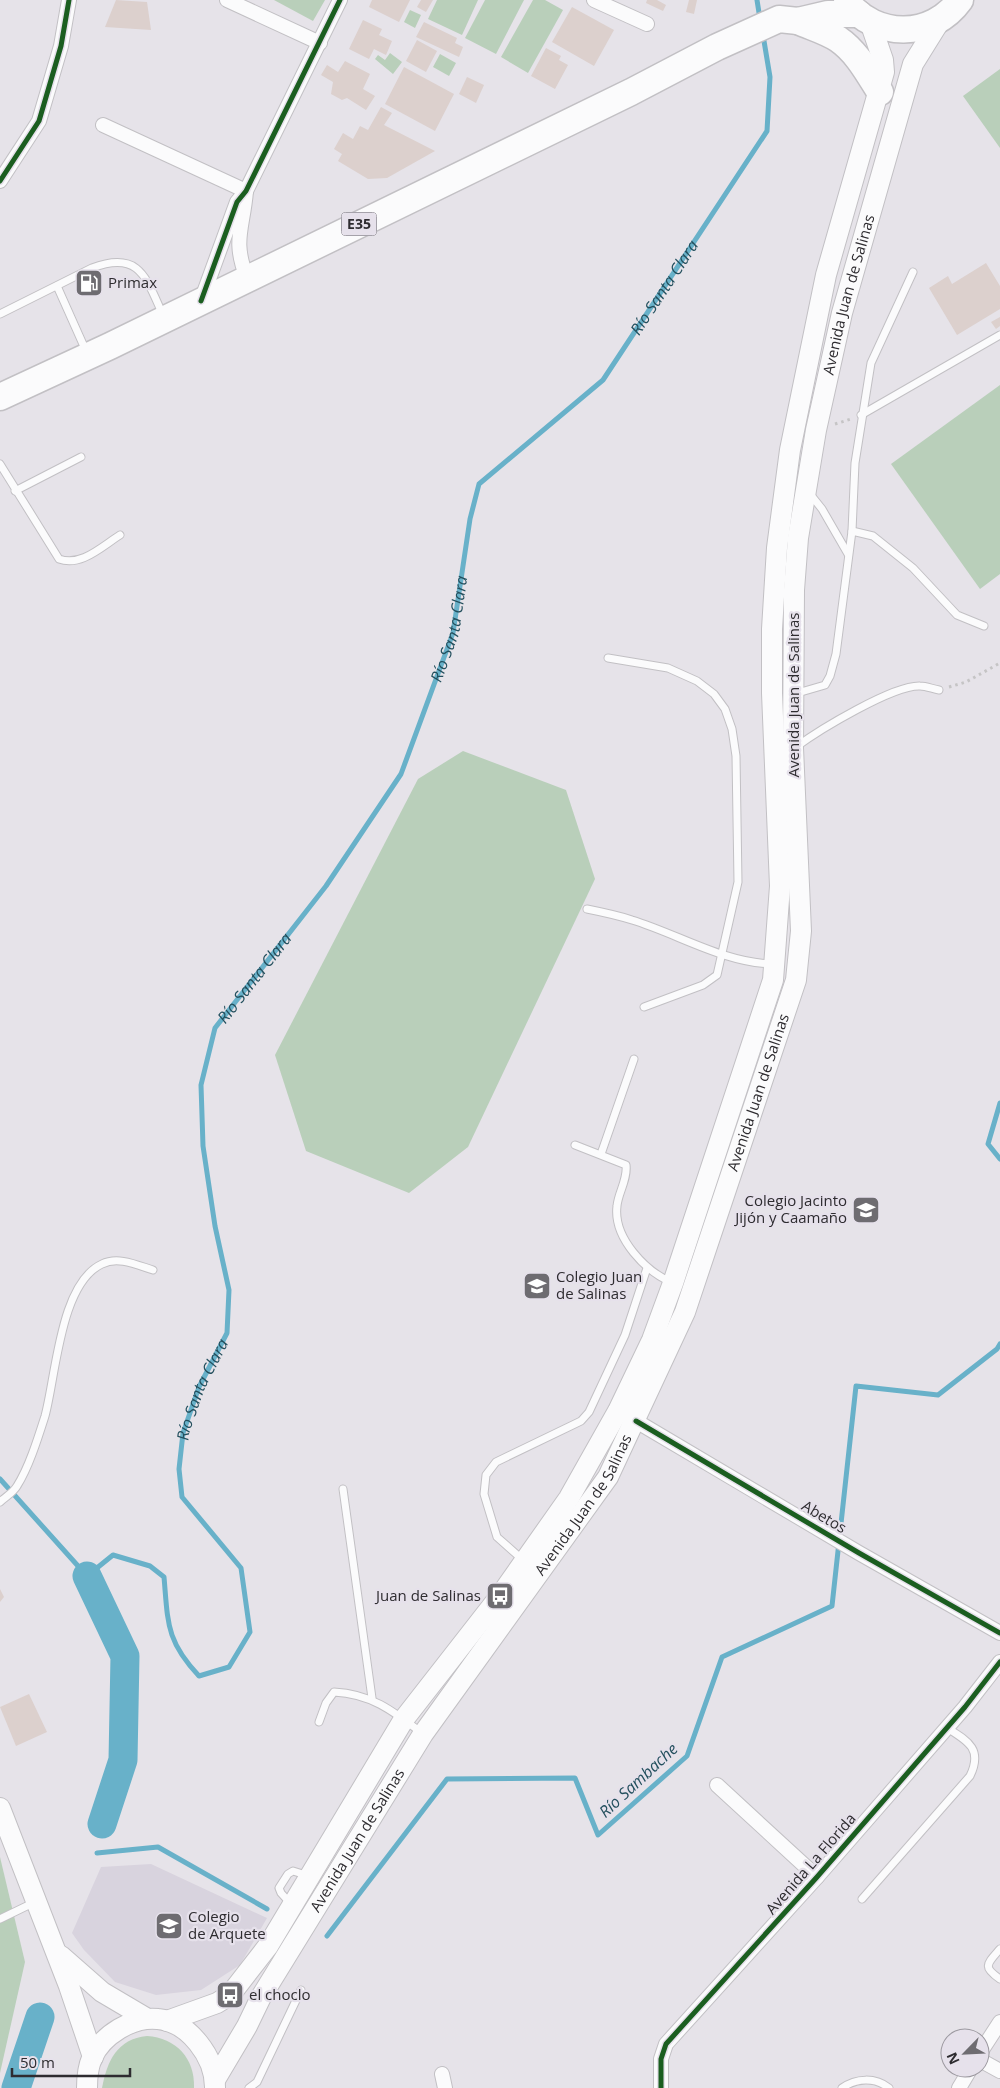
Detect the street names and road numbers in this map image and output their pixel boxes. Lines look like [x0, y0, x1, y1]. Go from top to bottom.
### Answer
road number: E35 [342, 212, 376, 235]
street label: Avenida Juan de Salinas [818, 212, 879, 377]
street label: Avenida Juan de Salinas [783, 613, 803, 777]
street label: Avenida Juan de Salinas [722, 1011, 793, 1174]
street label: Avenida Juan de Salinas [530, 1431, 636, 1579]
street label: Abetos [799, 1495, 850, 1537]
street label: Avenida Juan de Salinas [305, 1764, 408, 1915]
street label: Avenida La Florida [761, 1809, 860, 1918]

